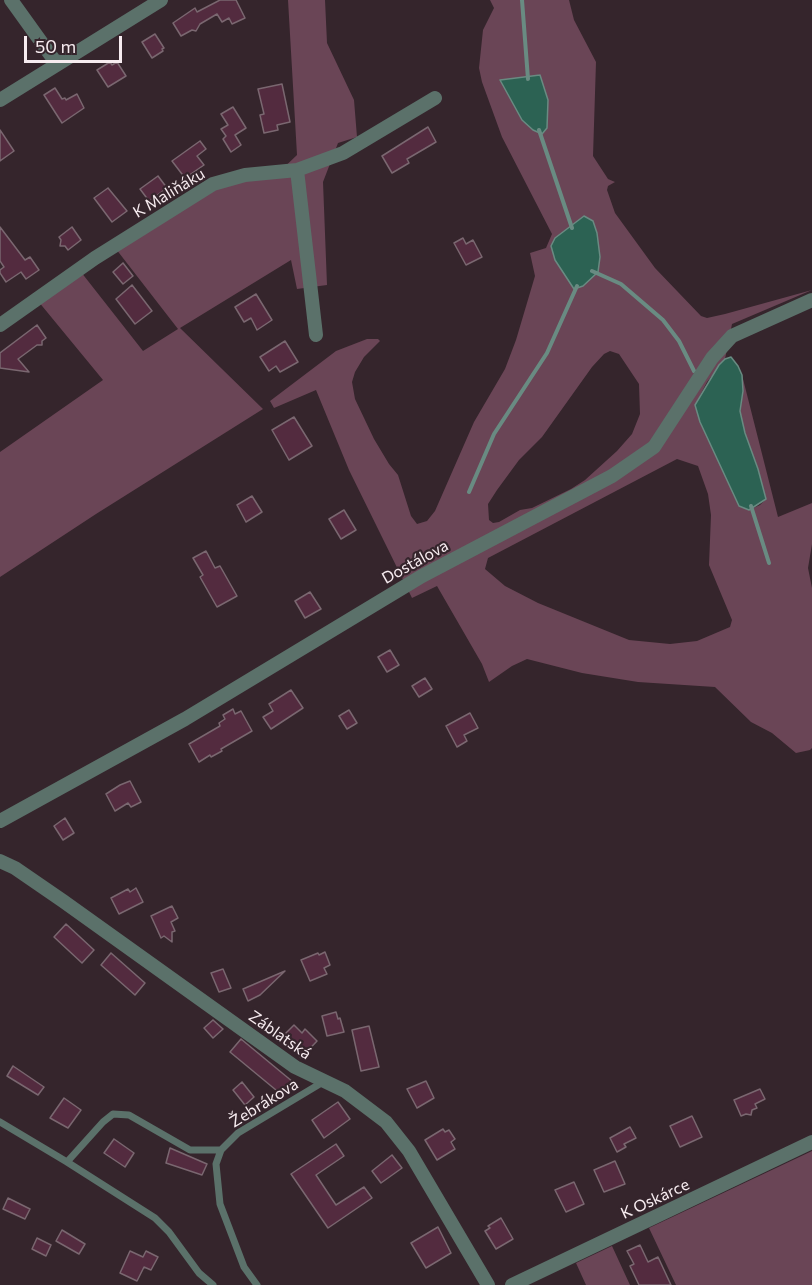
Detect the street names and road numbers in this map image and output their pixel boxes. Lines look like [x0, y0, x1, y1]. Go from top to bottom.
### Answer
street label: K Maliňáku [130, 164, 208, 222]
street label: Dostálova [378, 536, 452, 588]
street label: Záblatská [245, 1007, 315, 1063]
street label: Žebrákova [226, 1074, 302, 1132]
street label: K Oskárce [618, 1175, 692, 1223]

